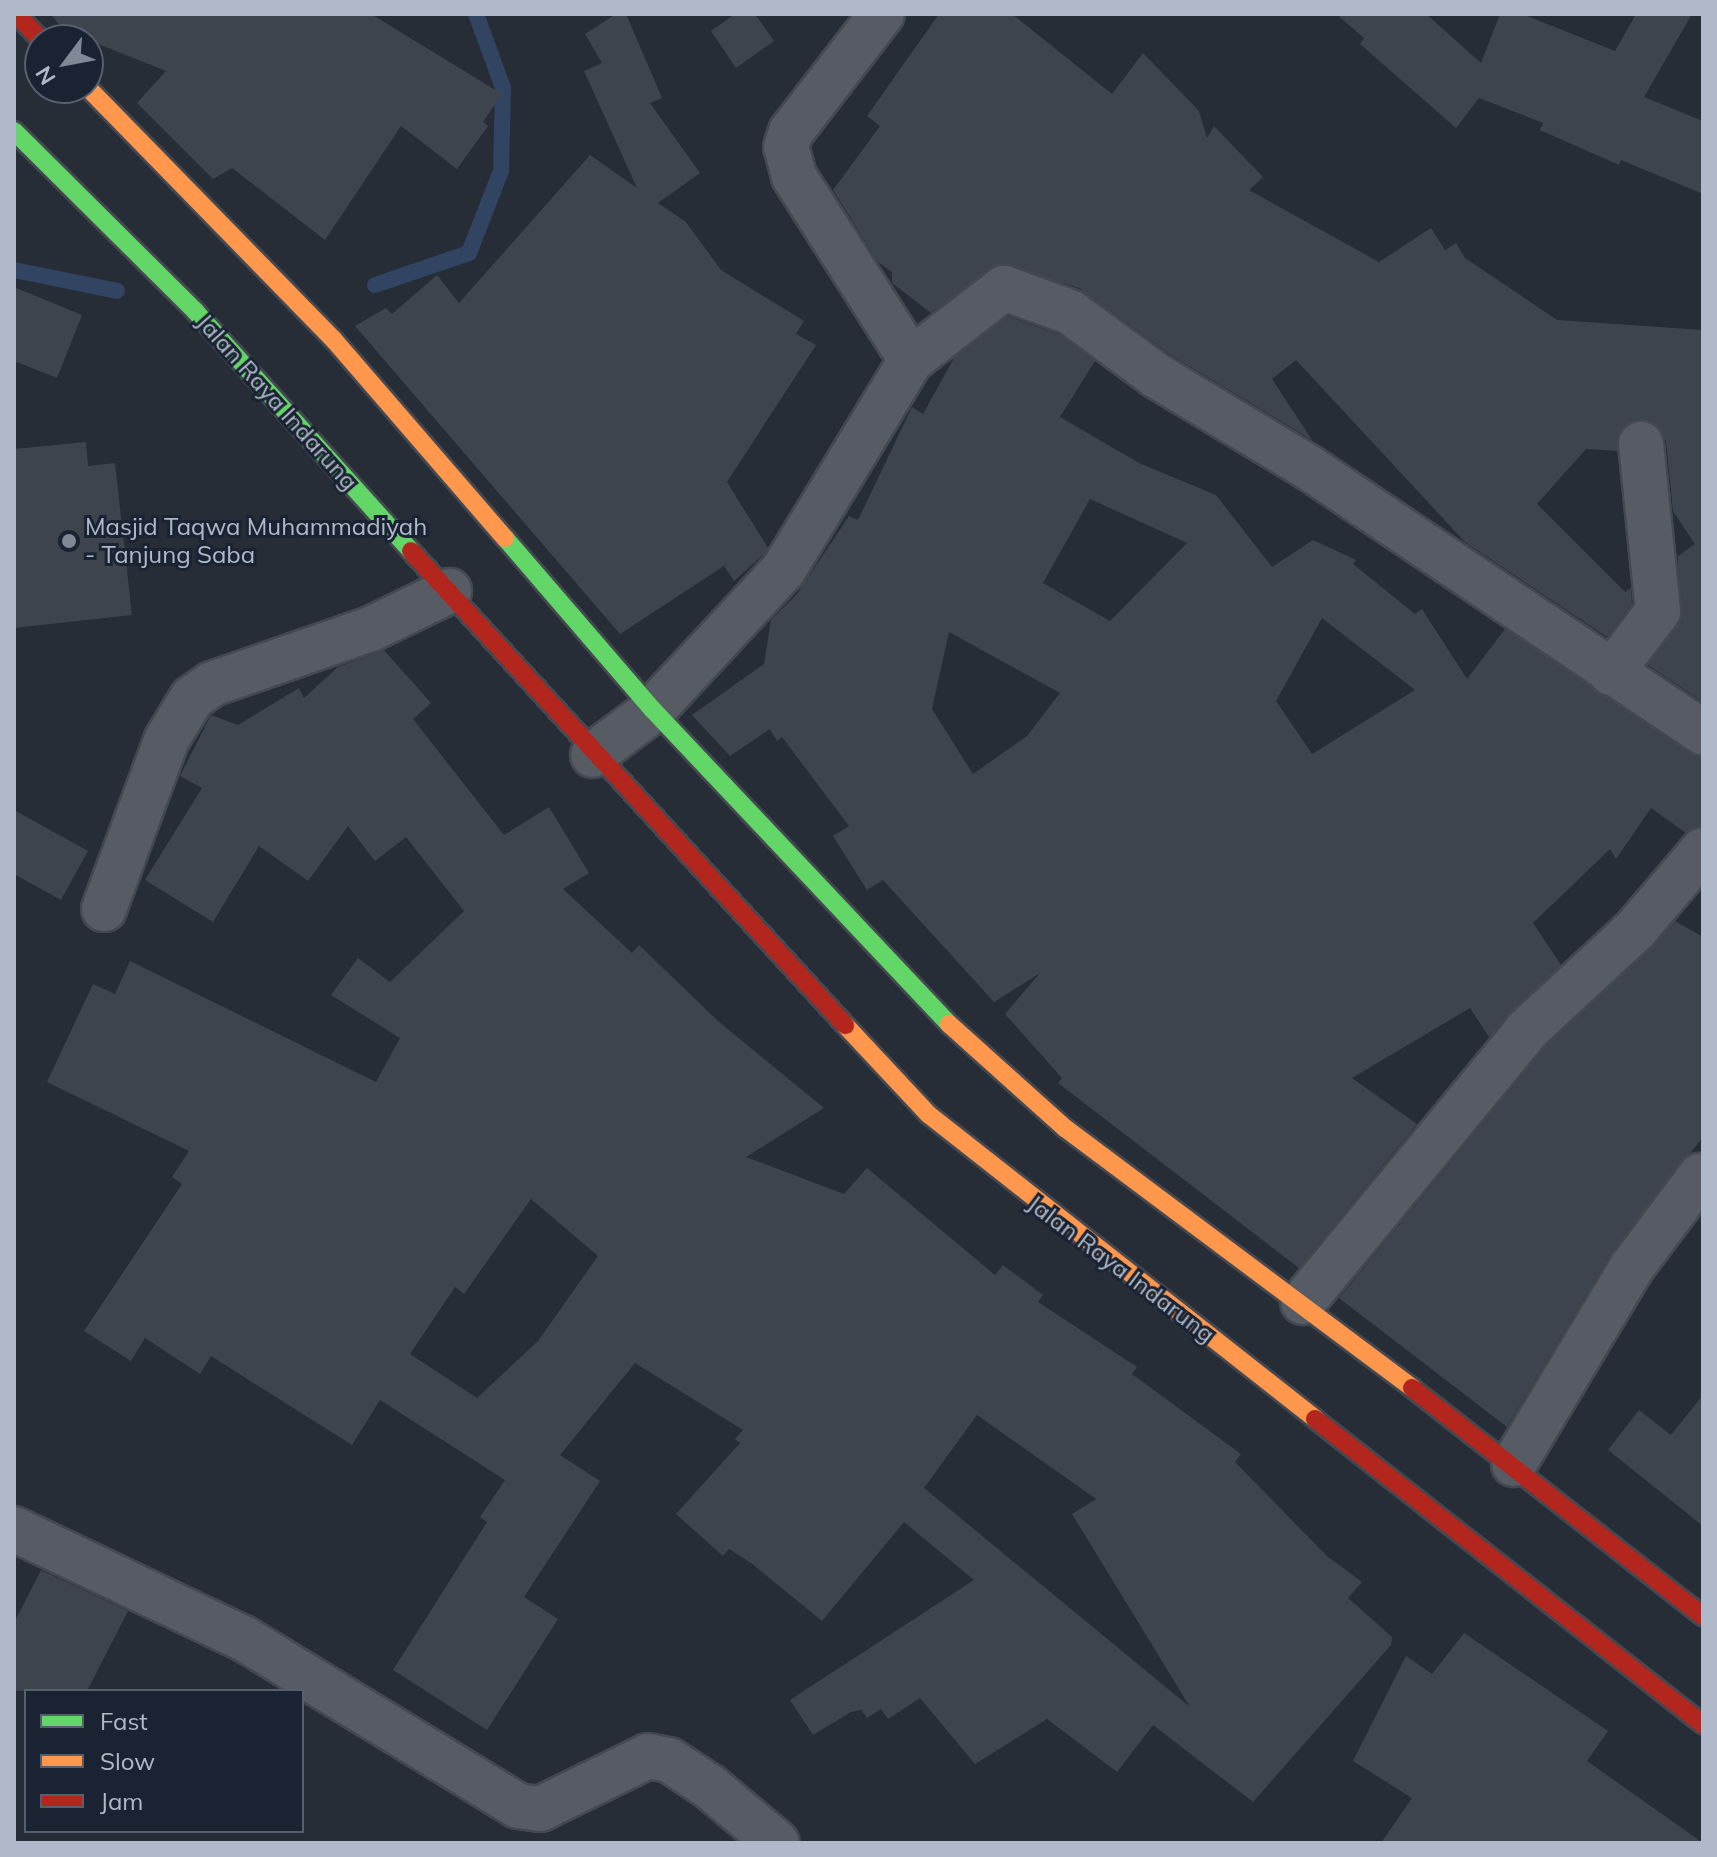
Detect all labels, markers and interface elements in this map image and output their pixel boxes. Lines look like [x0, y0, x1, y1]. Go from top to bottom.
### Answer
north arrow [24, 24, 104, 104]
text: N [29, 61, 62, 90]
street label: Jalan Raya Indarung [190, 308, 364, 496]
place label: Masjid Taqwa Muhammadiyah - Tanjung Saba [85, 513, 427, 569]
marker: Masjid Taqwa Muhammadiyah - Tanjung Saba [60, 532, 78, 550]
street label: Jalan Raya Indarung [1022, 1189, 1220, 1349]
legend [24, 1689, 304, 1833]
text: Fast [100, 1706, 148, 1736]
text: Slow [100, 1746, 155, 1776]
text: Jam [100, 1786, 143, 1816]

